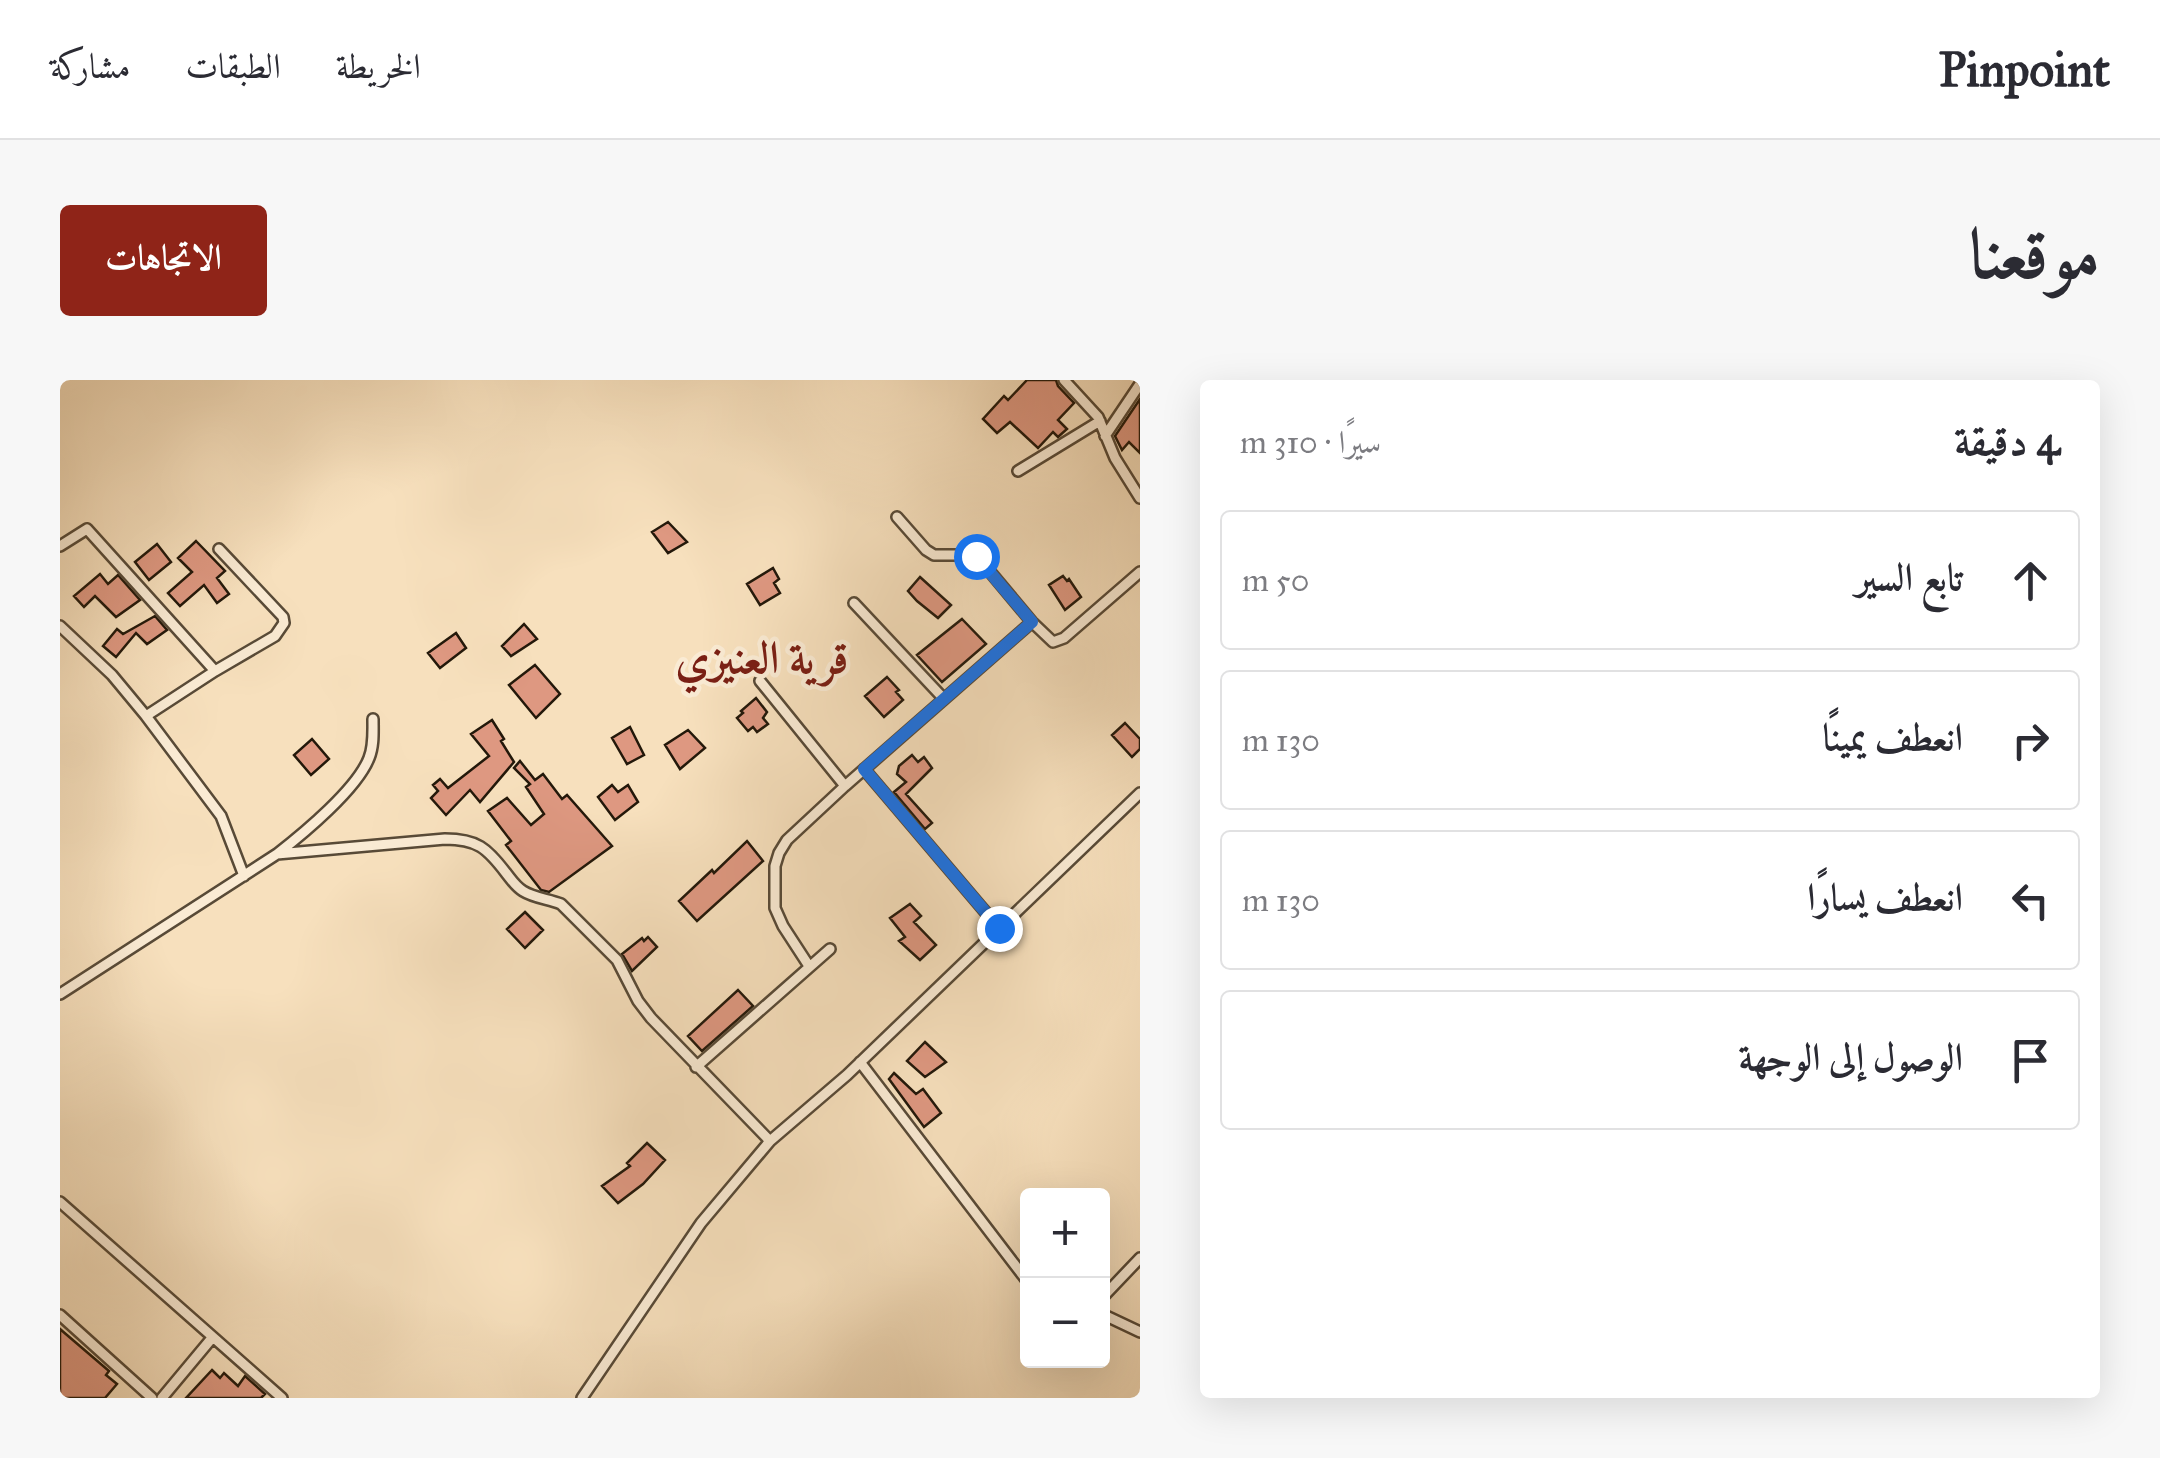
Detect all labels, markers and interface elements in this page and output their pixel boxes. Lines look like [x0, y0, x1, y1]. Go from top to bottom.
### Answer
text: Pinpoint [1939, 40, 2110, 99]
text: مشاركة [50, 45, 131, 88]
text: الطبقات [186, 45, 281, 88]
text: الخريطة [336, 45, 421, 88]
button: الاتجاهات [60, 205, 267, 316]
text: موقعنا [1969, 212, 2100, 297]
text: 4 دقيقة [1954, 415, 2060, 467]
text: سيرًا · 310 m [1240, 423, 1381, 462]
route start [954, 534, 1000, 580]
icon: ahead [2003, 553, 2058, 608]
text: تابع السير [1856, 554, 1963, 600]
text: 50 m [1242, 561, 1309, 600]
district label: قرية العنيزي [675, 630, 849, 694]
icon: right [2003, 713, 2058, 768]
text: انعطف يمينًا [1822, 714, 1963, 760]
text: 130 m [1242, 721, 1320, 760]
icon: left [2003, 873, 2058, 928]
text: انعطف يسارًا [1807, 874, 1963, 920]
text: 130 m [1242, 881, 1320, 920]
route end [977, 906, 1023, 952]
icon: arrive [2003, 1033, 2058, 1088]
text: الوصول إلى الوجهة [1738, 1034, 1963, 1080]
map controls [1020, 1188, 1110, 1368]
button: + [1020, 1188, 1110, 1278]
button: − [1020, 1278, 1110, 1368]

